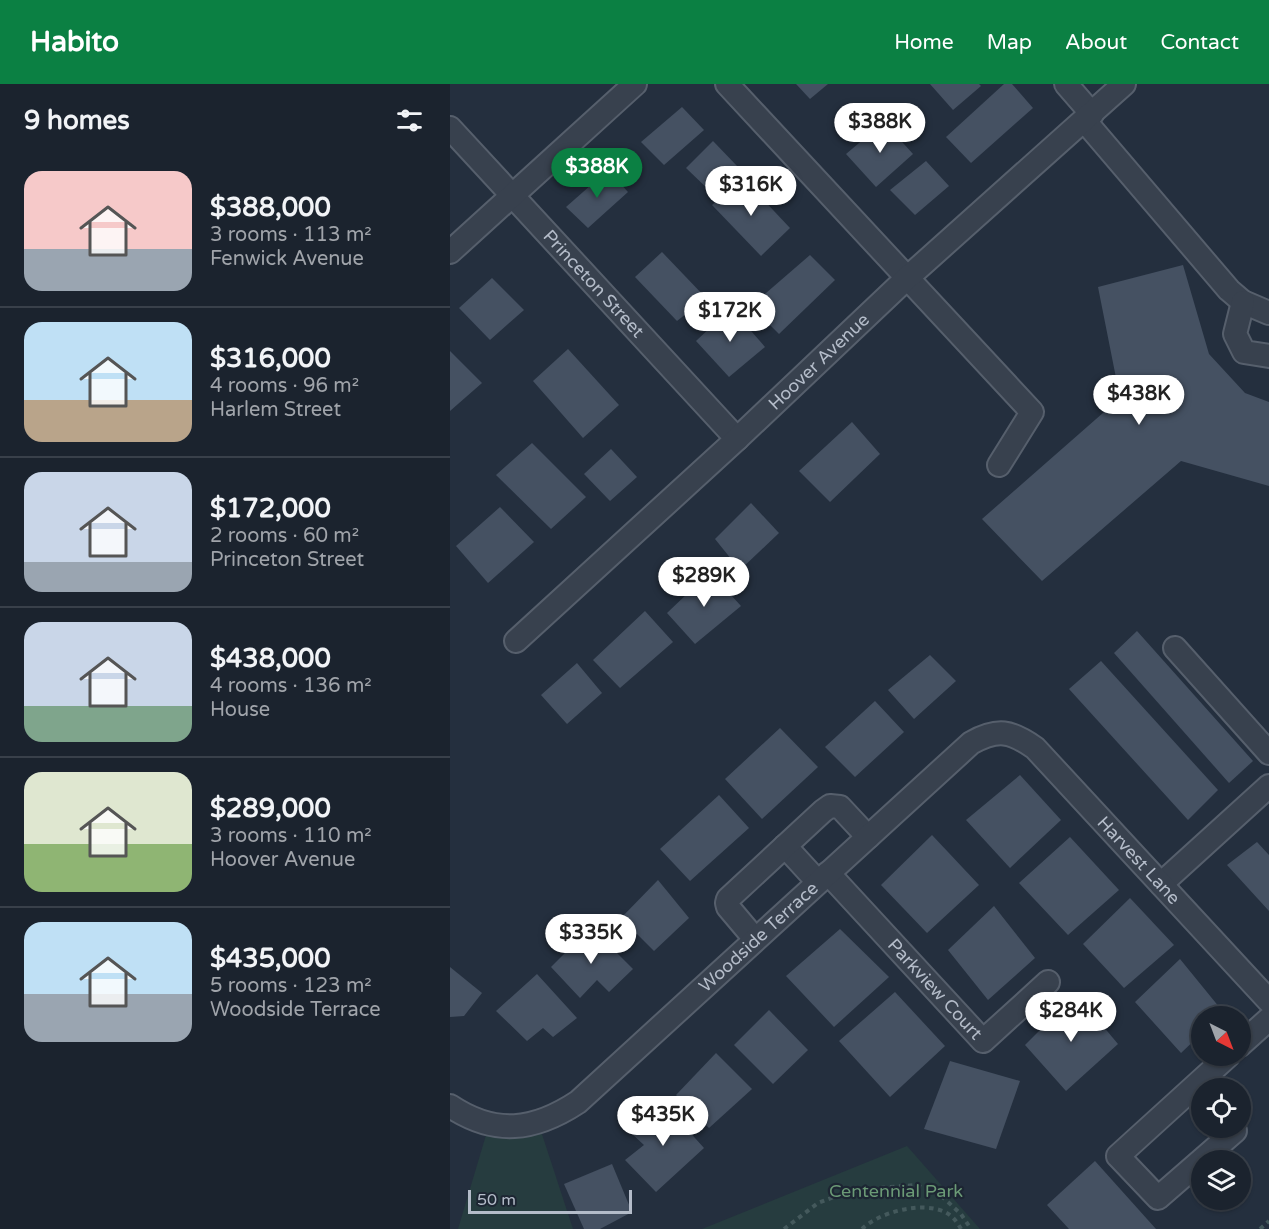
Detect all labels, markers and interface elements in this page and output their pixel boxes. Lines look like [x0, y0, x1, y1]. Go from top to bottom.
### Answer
text: Habito [30, 25, 119, 59]
text: Home [894, 30, 954, 55]
text: Map [987, 30, 1032, 55]
text: About [1065, 30, 1127, 55]
text: Contact [1160, 30, 1239, 55]
pin: $388K [838, 103, 922, 154]
icon: filters [393, 104, 426, 137]
text: 9 homes [24, 105, 130, 136]
text: $388K [848, 110, 912, 134]
pin: $388K [555, 148, 639, 199]
text: $388K [565, 155, 629, 179]
pin: $316K [709, 166, 793, 217]
text: $316K [719, 173, 783, 197]
text: $388,000 [210, 192, 331, 223]
icon: home [72, 195, 144, 267]
text: 3 rooms · 113 m² [210, 223, 372, 247]
street label: Princeton Street [539, 225, 649, 342]
text: Fenwick Avenue [210, 247, 364, 271]
pin: $172K [688, 292, 772, 343]
text: $172K [698, 299, 762, 323]
street label: Hoover Avenue [764, 309, 874, 415]
text: $316,000 [210, 343, 331, 374]
icon: home [72, 346, 144, 418]
text: 4 rooms · 96 m² [210, 374, 359, 398]
pin: $438K [1097, 375, 1181, 426]
text: $438K [1107, 382, 1171, 406]
text: Harlem Street [210, 398, 341, 422]
text: $172,000 [210, 493, 331, 524]
icon: home [72, 496, 144, 568]
text: 2 rooms · 60 m² [210, 524, 359, 548]
text: Princeton Street [210, 548, 364, 572]
pin: $289K [662, 557, 746, 608]
text: $289K [672, 564, 736, 588]
text: $438,000 [210, 643, 331, 674]
icon: home [72, 646, 144, 718]
text: 4 rooms · 136 m² [210, 674, 372, 698]
text: House [210, 698, 270, 722]
text: $289,000 [210, 793, 331, 824]
icon: home [72, 796, 144, 868]
street label: Harvest Lane [1093, 812, 1185, 909]
text: 3 rooms · 110 m² [210, 824, 372, 848]
text: Hoover Avenue [210, 848, 355, 872]
street label: Woodside Terrace [694, 877, 823, 997]
pin: $335K [549, 914, 633, 965]
text: $335K [559, 921, 623, 945]
street label: Parkview Court [883, 934, 987, 1044]
text: $435,000 [210, 943, 330, 974]
icon: home [72, 946, 144, 1018]
text: 5 rooms · 123 m² [210, 974, 372, 998]
pin: $284K [1029, 992, 1113, 1043]
text: Woodside Terrace [210, 998, 381, 1022]
text: $284K [1039, 999, 1103, 1023]
north arrow [1191, 1006, 1251, 1066]
map controls [1191, 1006, 1251, 1210]
button: locate [1191, 1078, 1251, 1138]
pin: $435K [621, 1096, 705, 1147]
text: $435K [631, 1103, 695, 1127]
button: layers [1191, 1150, 1251, 1210]
park label: Centennial Park [829, 1180, 963, 1202]
scale bar [468, 1187, 632, 1214]
text: 50 m [477, 1190, 516, 1210]

